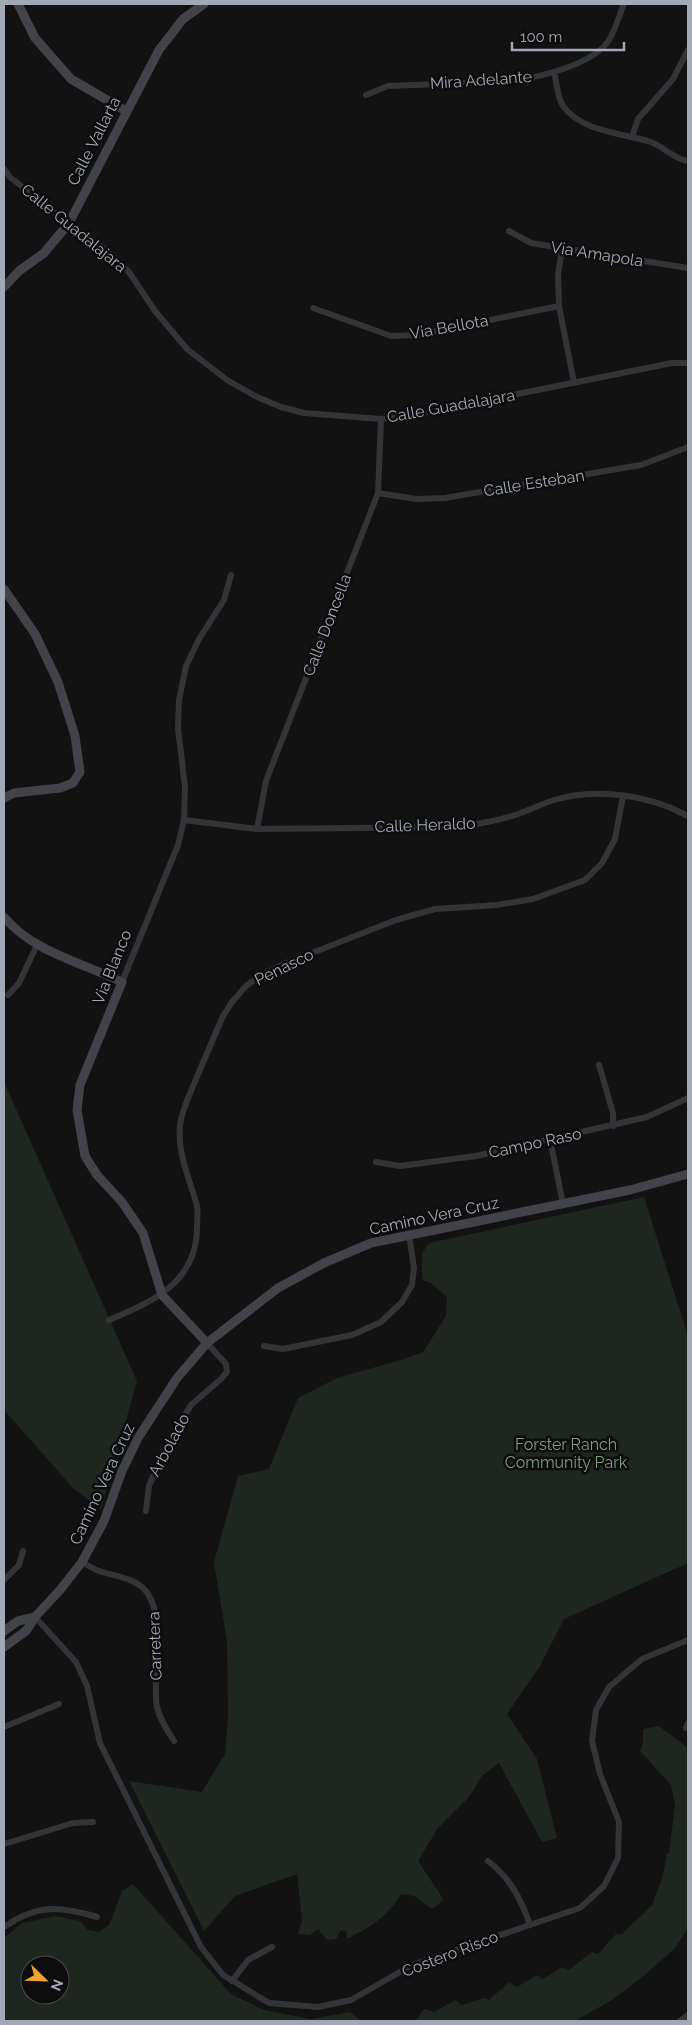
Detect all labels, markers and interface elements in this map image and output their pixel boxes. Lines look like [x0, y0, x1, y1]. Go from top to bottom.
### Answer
scale bar [512, 20, 624, 52]
text: 100 m [520, 28, 562, 46]
street label: Mira Adelante [429, 67, 533, 93]
street label: Calle Vallarta [63, 93, 125, 189]
street label: Calle Guadalajara [18, 180, 130, 276]
street label: Via Amapola [549, 237, 645, 271]
street label: Via Bellota [408, 311, 490, 343]
street label: Calle Guadalajara [385, 385, 517, 427]
street label: Calle Esteban [482, 466, 586, 500]
street label: Calle Doncella [299, 571, 355, 679]
street label: Calle Heraldo [374, 814, 476, 836]
street label: Via Blanco [89, 927, 135, 1007]
street label: Penasco [251, 945, 317, 989]
street label: Campo Raso [487, 1124, 583, 1162]
street label: Camino Vera Cruz [368, 1193, 501, 1239]
street label: Arbolado [145, 1410, 193, 1480]
street label: Camino Vera Cruz [66, 1420, 139, 1548]
park label: Forster Ranch Community Park [505, 1435, 628, 1472]
street label: Carretera [144, 1611, 166, 1681]
street label: Costero Risco [399, 1927, 501, 1981]
north arrow [20, 1955, 70, 2005]
text: N [48, 1977, 66, 1993]

